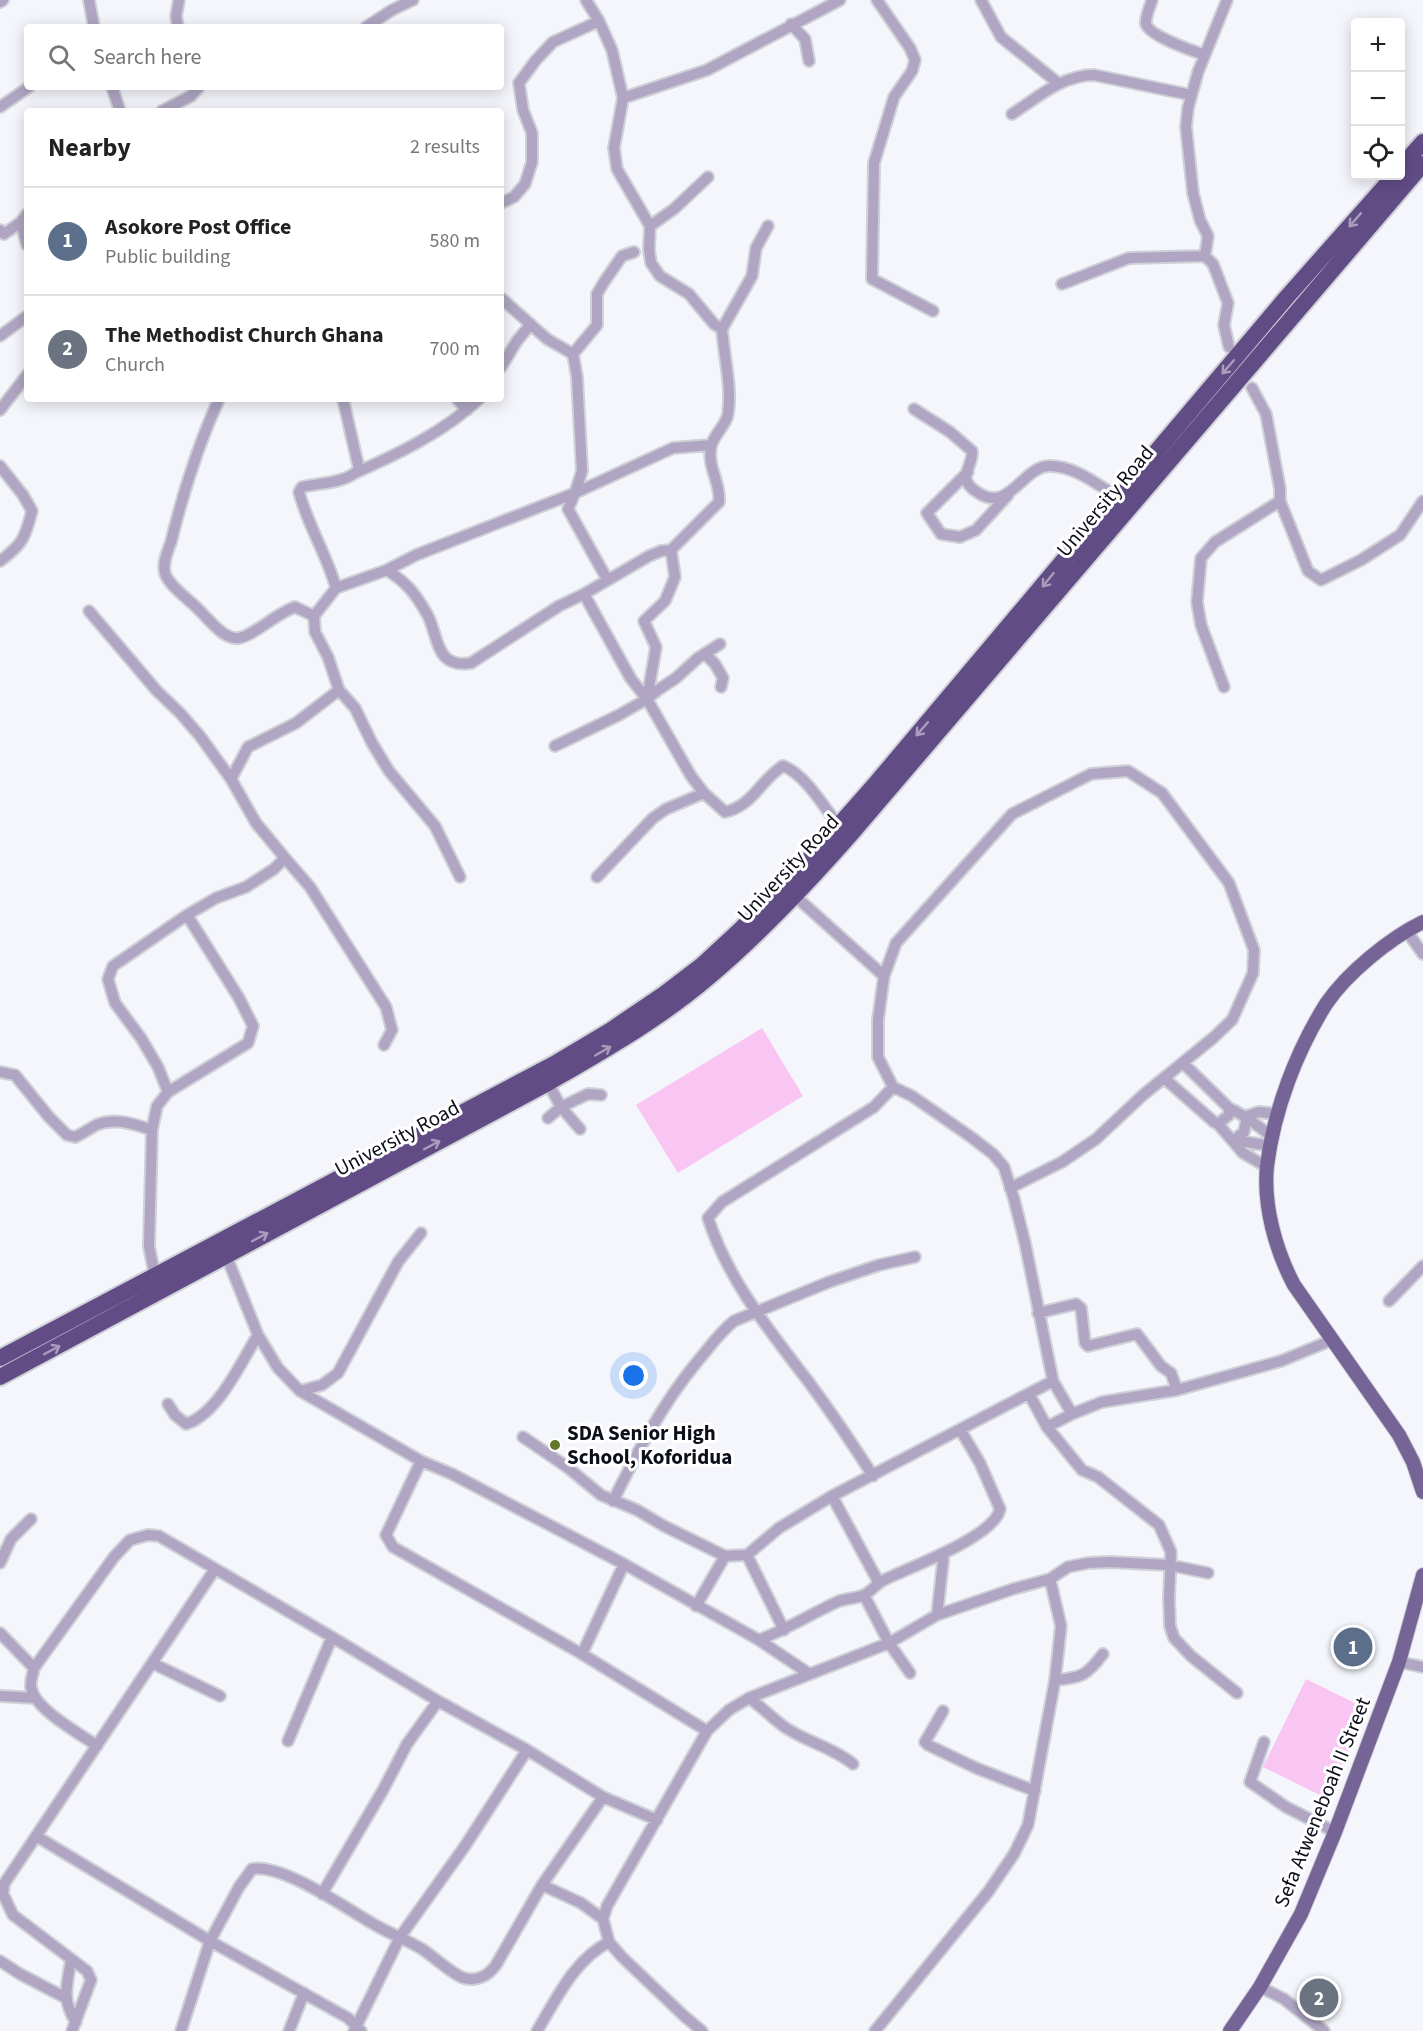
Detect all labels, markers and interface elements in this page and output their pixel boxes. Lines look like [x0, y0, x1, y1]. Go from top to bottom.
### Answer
map controls [1351, 18, 1405, 180]
button: + [1351, 18, 1405, 72]
search box [24, 24, 504, 90]
icon: search [45, 41, 78, 74]
text: Search here [93, 41, 201, 73]
button: − [1351, 72, 1405, 126]
button: locate [1351, 126, 1405, 180]
text: Nearby [48, 129, 131, 166]
text: 2 results [410, 133, 480, 161]
text: Asokore Post Office [105, 211, 291, 243]
one-way arrow [1349, 211, 1363, 227]
text: 1 [62, 227, 73, 255]
text: 580 m [430, 227, 480, 255]
text: Public building [105, 243, 230, 271]
text: The Methodist Church Ghana [105, 319, 384, 351]
text: 2 [62, 335, 73, 363]
text: 700 m [430, 335, 480, 363]
text: Church [105, 351, 165, 379]
one-way arrow [1221, 359, 1235, 374]
street label: University Road [1049, 439, 1161, 563]
one-way arrow [1041, 571, 1054, 587]
one-way arrow [915, 721, 929, 736]
street label: University Road [730, 807, 846, 929]
one-way arrow [594, 1045, 611, 1057]
street label: University Road [329, 1092, 465, 1184]
one-way arrow [423, 1139, 440, 1151]
one-way arrow [251, 1231, 269, 1242]
one-way arrow [42, 1344, 60, 1355]
your location [619, 1361, 648, 1390]
place label: SDA Senior High School, Koforidua [567, 1418, 732, 1472]
marker: SDA Senior High School, Koforidua [548, 1438, 562, 1452]
pin: 1 [1334, 1624, 1372, 1670]
street label: Sefa Atweneboah II Street [1266, 1692, 1378, 1912]
pin: 2 [1300, 1976, 1338, 2020]

